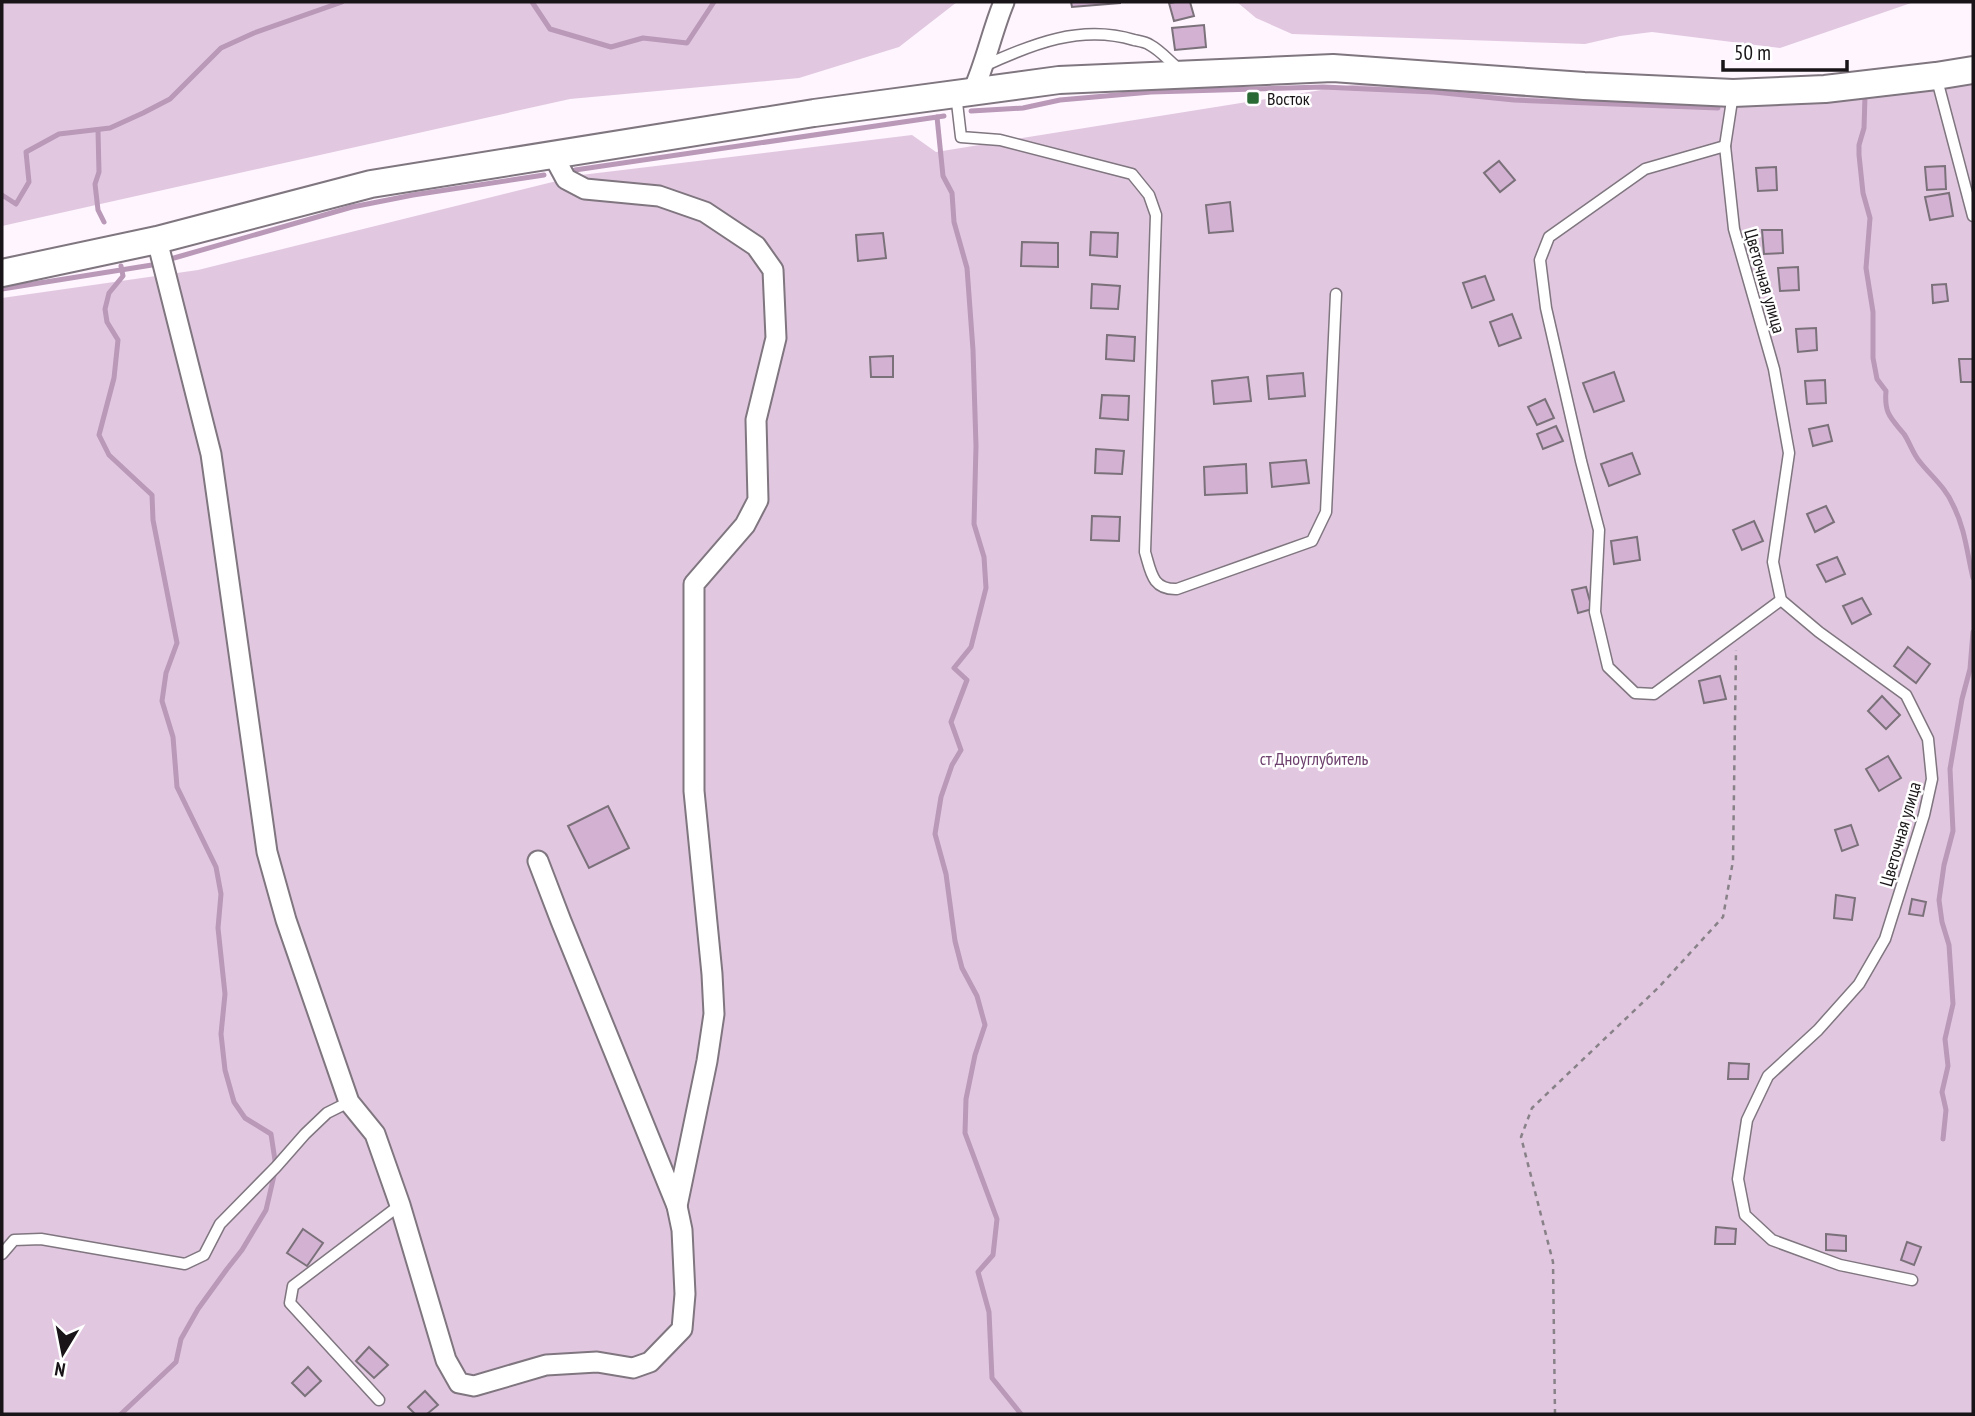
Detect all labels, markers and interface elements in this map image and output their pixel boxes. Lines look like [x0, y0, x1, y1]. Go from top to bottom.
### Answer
scale bar [1723, 28, 1847, 72]
text: 50 m [1734, 39, 1771, 66]
place label: Восток [1267, 87, 1310, 110]
marker: Восток [1245, 90, 1261, 106]
street label: Цветочная улица [1739, 226, 1791, 336]
park label: ст Дноуглубитель [1260, 747, 1368, 770]
street label: Цветочная улица [1874, 779, 1926, 889]
north arrow [28, 1318, 98, 1388]
text: N [53, 1357, 67, 1382]

